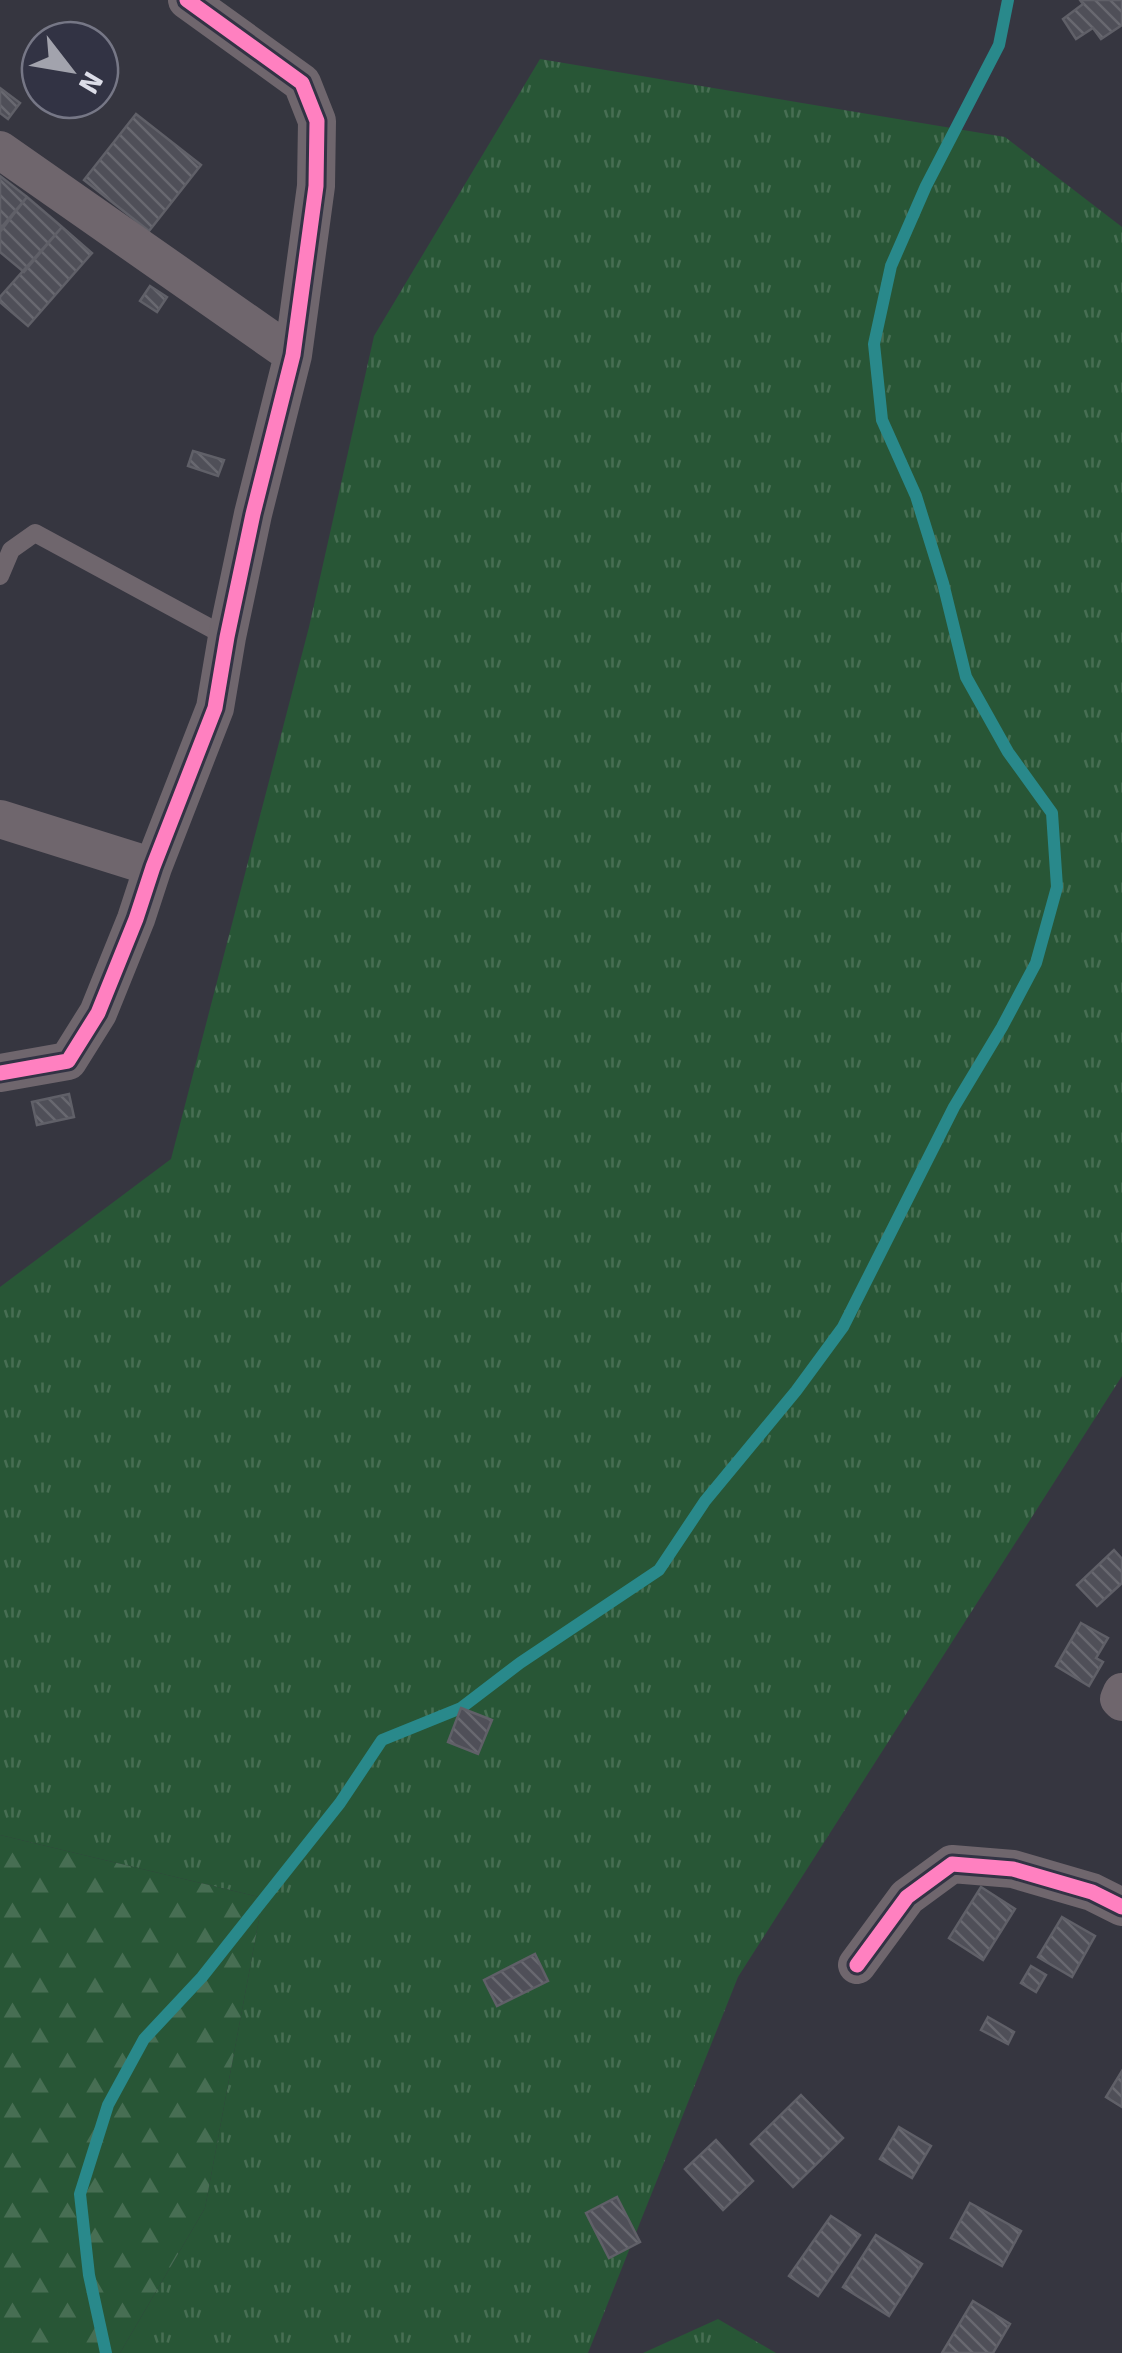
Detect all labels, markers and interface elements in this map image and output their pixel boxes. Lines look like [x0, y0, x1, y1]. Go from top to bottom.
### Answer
north arrow [20, 20, 120, 120]
text: N [71, 65, 110, 99]

